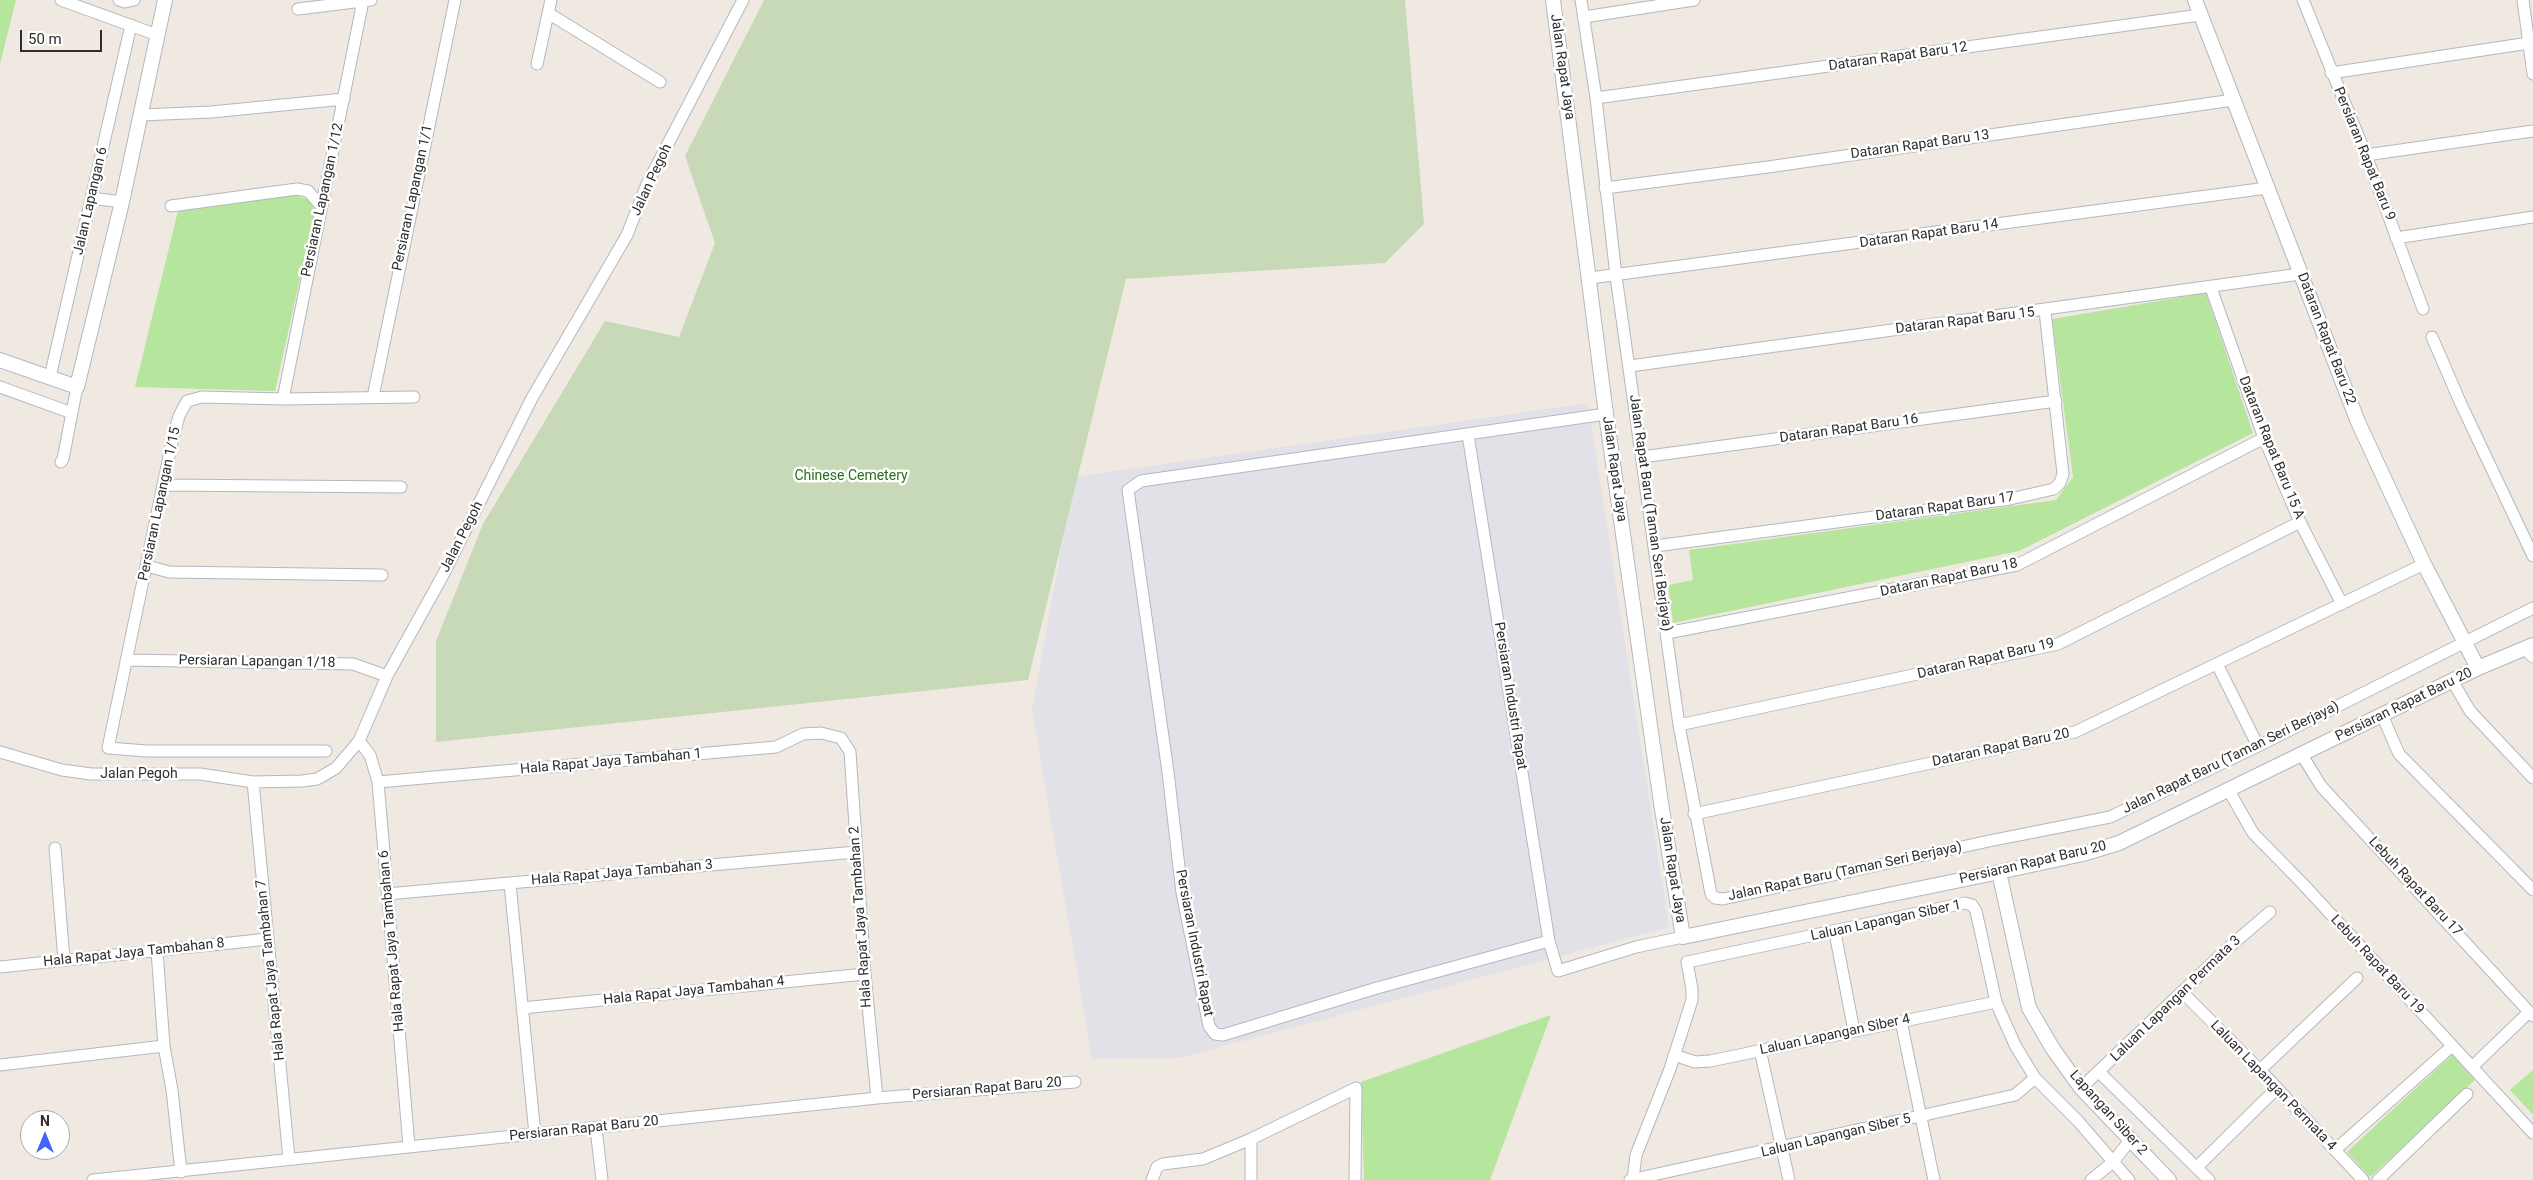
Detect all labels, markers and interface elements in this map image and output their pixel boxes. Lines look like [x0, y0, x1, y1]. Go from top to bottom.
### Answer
street label: Jalan Rapat Jaya [1546, 13, 1578, 121]
scale bar [22, 20, 105, 52]
text: 50 m [28, 30, 62, 48]
street label: Dataran Rapat Baru 12 [1827, 39, 1969, 75]
street label: Persiaran Rapat Baru 9 [2330, 85, 2398, 223]
street label: Persiaran Lapangan 1/12 [298, 122, 348, 278]
street label: Persiaran Lapangan 1/1 [389, 123, 437, 273]
street label: Dataran Rapat Baru 13 [1849, 127, 1991, 163]
street label: Jalan Pegoh [628, 141, 676, 219]
street label: Jalan Lapangan 6 [70, 145, 112, 257]
street label: Dataran Rapat Baru 14 [1858, 216, 2000, 252]
street label: Dataran Rapat Baru 22 [2293, 271, 2359, 407]
street label: Dataran Rapat Baru 15 [1894, 304, 2036, 338]
street label: Dataran Rapat Baru 15 A [2235, 374, 2307, 522]
street label: Jalan Rapat Baru (Taman Seri Berjaya) [1625, 394, 1675, 632]
street label: Dataran Rapat Baru 16 [1778, 411, 1920, 447]
street label: Jalan Rapat Jaya [1598, 415, 1630, 523]
street label: Persiaran Lapangan 1/15 [135, 426, 185, 582]
park label: Chinese Cemetery [794, 468, 908, 484]
street label: Dataran Rapat Baru 17 [1874, 489, 2016, 525]
street label: Jalan Pegoh [437, 499, 487, 575]
street label: Dataran Rapat Baru 18 [1879, 555, 2019, 601]
street label: Persiaran Industri Rapat [1490, 621, 1530, 771]
street label: Dataran Rapat Baru 19 [1916, 635, 2056, 683]
street label: Persiaran Lapangan 1/18 [178, 652, 336, 672]
street label: Persiaran Rapat Baru 20 [2333, 665, 2475, 745]
street label: Jalan Rapat Baru (Taman Seri Berjaya) [2120, 698, 2342, 818]
street label: Dataran Rapat Baru 20 [1931, 725, 2071, 771]
street label: Hala Rapat Jaya Tambahan 1 [520, 746, 702, 778]
street label: Jalan Pegoh [100, 766, 178, 782]
street label: Jalan Rapat Jaya [1655, 816, 1689, 924]
street label: Hala Rapat Jaya Tambahan 2 [846, 826, 876, 1008]
street label: Lebuh Rapat Baru 17 [2365, 834, 2465, 940]
street label: Persiaran Rapat Baru 20 [1958, 838, 2108, 888]
street label: Jalan Rapat Baru (Taman Seri Berjaya) [1726, 839, 1964, 905]
street label: Hala Rapat Jaya Tambahan 6 [376, 850, 408, 1032]
street label: Hala Rapat Jaya Tambahan 3 [531, 857, 713, 889]
street label: Persiaran Industri Rapat [1172, 868, 1216, 1018]
street label: Hala Rapat Jaya Tambahan 7 [253, 879, 289, 1061]
street label: Laluan Lapangan Siber 1 [1809, 897, 1963, 945]
street label: Lebuh Rapat Baru 19 [2327, 912, 2427, 1018]
street label: Laluan Lapangan Permata 3 [2107, 932, 2245, 1066]
street label: Hala Rapat Jaya Tambahan 8 [43, 935, 225, 971]
street label: Hala Rapat Jaya Tambahan 4 [603, 973, 785, 1009]
street label: Laluan Lapangan Siber 4 [1758, 1011, 1912, 1059]
street label: Laluan Lapangan Permata 4 [2206, 1017, 2340, 1155]
street label: Lapangan Siber 2 [2066, 1067, 2150, 1159]
street label: Persiaran Rapat Baru 20 [911, 1074, 1063, 1104]
north arrow [20, 1110, 70, 1160]
street label: Laluan Lapangan Siber 5 [1759, 1111, 1913, 1161]
text: N [40, 1113, 50, 1129]
street label: Persiaran Rapat Baru 20 [508, 1113, 660, 1145]

